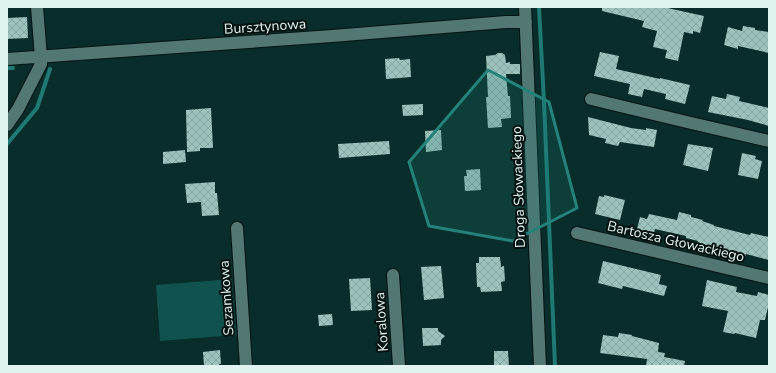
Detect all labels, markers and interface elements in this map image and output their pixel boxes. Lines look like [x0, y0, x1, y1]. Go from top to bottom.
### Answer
street label: Bursztynowa [223, 14, 307, 39]
street label: Droga Słowackiego [507, 126, 530, 248]
street label: Bartosza Głowackiego [605, 216, 746, 267]
street label: Sezamkowa [214, 260, 239, 336]
street label: Koralowa [370, 292, 393, 352]

